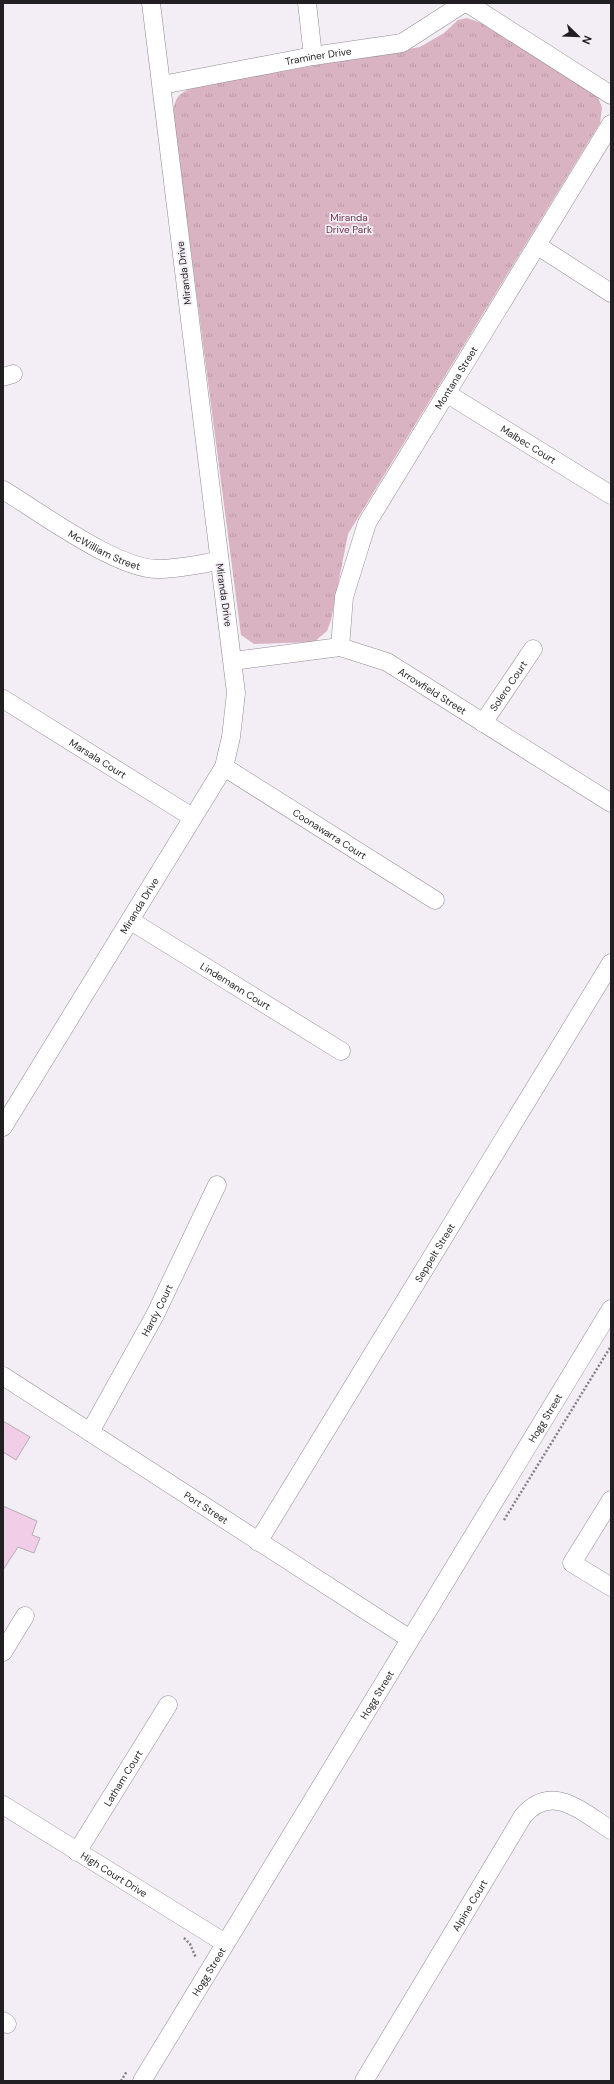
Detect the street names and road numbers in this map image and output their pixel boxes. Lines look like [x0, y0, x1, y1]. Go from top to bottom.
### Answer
street label: Traminer Drive [284, 44, 353, 68]
street label: Miranda Drive [174, 240, 194, 305]
street label: Montana Street [432, 344, 480, 412]
street label: Malbec Court [498, 422, 559, 466]
street label: McWilliam Street [66, 527, 142, 573]
street label: Miranda Drive [213, 563, 235, 628]
street label: Solero Court [486, 658, 530, 713]
street label: Arrowfield Street [396, 664, 469, 717]
street label: Marsala Court [67, 736, 129, 781]
street label: Coonawarra Court [290, 805, 369, 862]
street label: Miranda Drive [117, 875, 161, 936]
street label: Lindemann Court [198, 959, 273, 1012]
street label: Seppelt Street [412, 1221, 457, 1285]
street label: Hardy Court [138, 1282, 175, 1338]
street label: Hogg Street [525, 1391, 565, 1445]
street label: Port Street [182, 1488, 231, 1526]
street label: Hogg Street [357, 1668, 396, 1721]
street label: Latham Court [100, 1747, 145, 1809]
street label: High Court Drive [79, 1849, 150, 1900]
street label: Alpine Court [449, 1877, 490, 1933]
street label: Hogg Street [189, 1945, 228, 1998]

